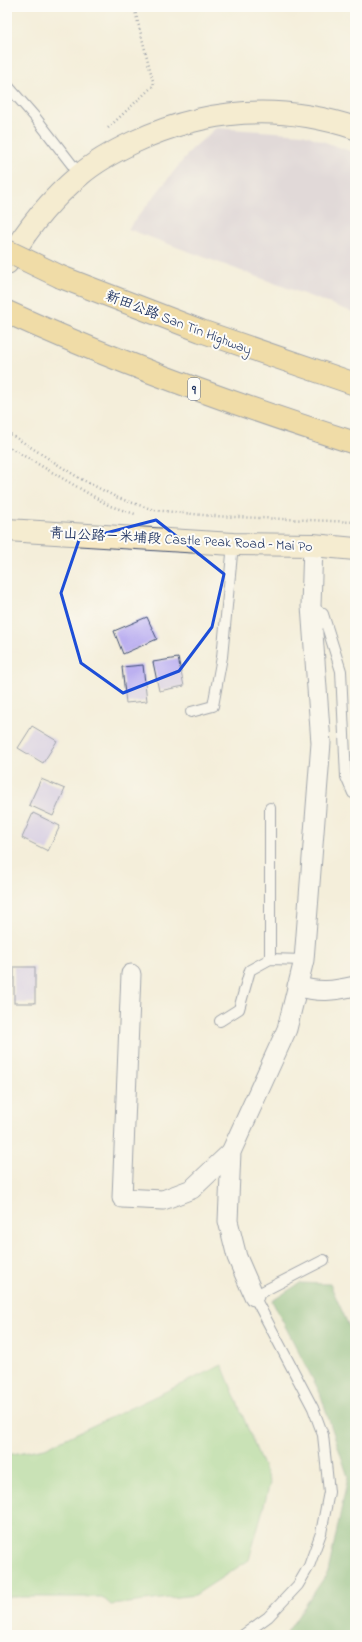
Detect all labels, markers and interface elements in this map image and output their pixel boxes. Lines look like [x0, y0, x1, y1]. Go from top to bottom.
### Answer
street label: 新田公路 San Tin Highway [102, 286, 255, 362]
road number: 9 [188, 378, 200, 400]
street label: 青山公路－米埔段 Castle Peak Road – Mai Po [49, 523, 313, 558]

